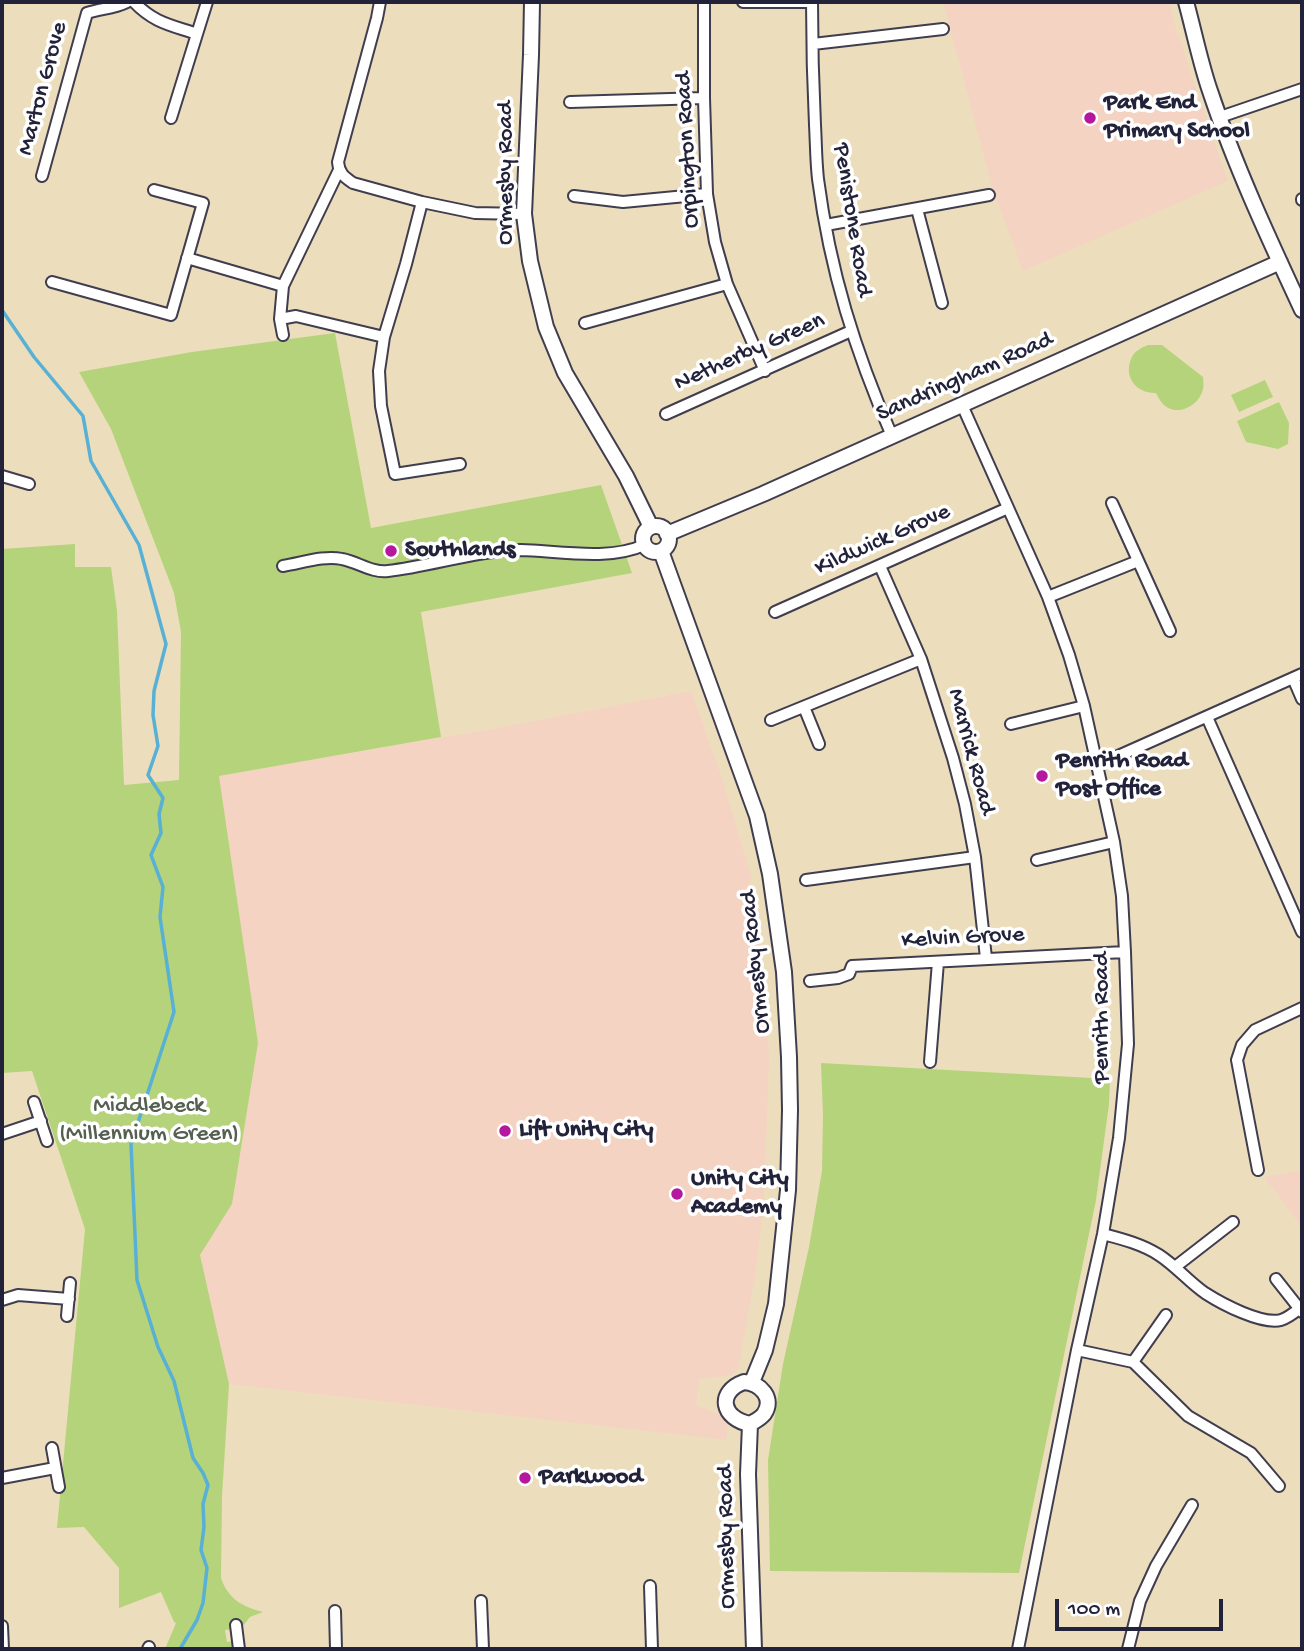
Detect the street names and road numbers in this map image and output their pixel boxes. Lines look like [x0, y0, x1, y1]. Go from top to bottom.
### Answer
street label: Marton Grove [12, 19, 76, 159]
street label: Orpington Road [671, 71, 707, 229]
street label: Ormesby Road [493, 101, 521, 245]
street label: Penistone Road [825, 141, 877, 299]
street label: Netherby Green [670, 307, 830, 399]
street label: Sandringham Road [872, 326, 1058, 430]
street label: Kildwick Grove [811, 498, 955, 584]
street label: Marrick Road [939, 686, 1001, 818]
street label: Ormesby Road [735, 889, 779, 1035]
street label: Kelvin Grove [901, 921, 1025, 957]
street label: Penrith Road [1089, 952, 1117, 1084]
street label: Ormesby Road [712, 1465, 744, 1609]

